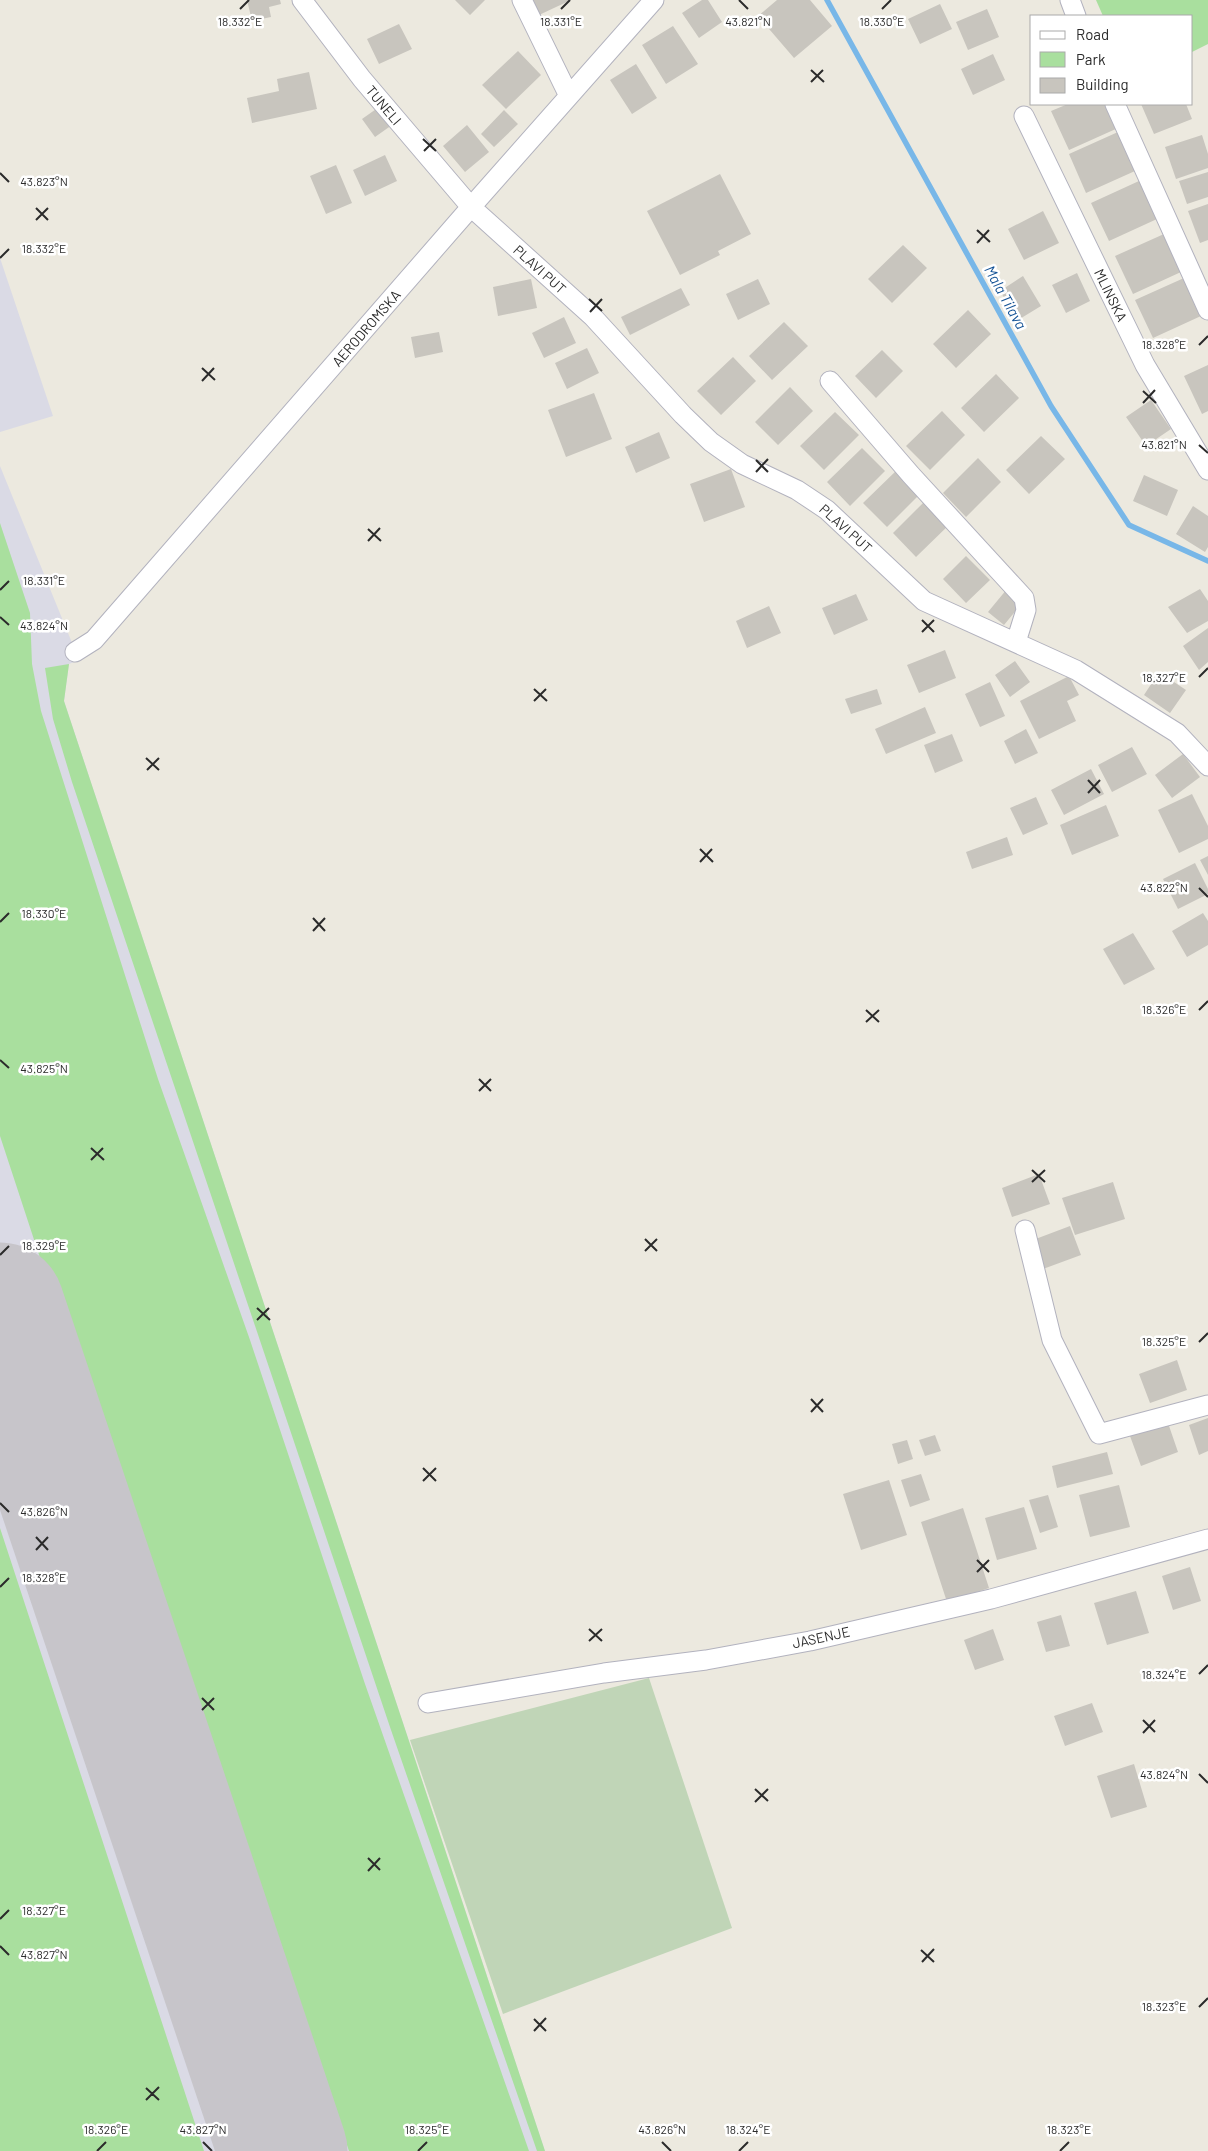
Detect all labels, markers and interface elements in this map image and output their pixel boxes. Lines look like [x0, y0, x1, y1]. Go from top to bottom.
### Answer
text: 18.332°E [218, 14, 262, 28]
text: 18.331°E [540, 14, 582, 28]
text: 43.821°N [725, 14, 771, 28]
text: 18.330°E [860, 14, 904, 28]
legend [1030, 15, 1193, 105]
text: Road [1076, 25, 1109, 43]
text: Park [1076, 50, 1106, 68]
text: Building [1076, 75, 1129, 93]
street label: TUNELI [363, 82, 405, 128]
text: 43.823°N [20, 174, 68, 188]
text: 18.332°E [22, 241, 66, 255]
street label: PLAVI PUT [510, 241, 570, 297]
water label: Mala Tilava [981, 262, 1031, 332]
street label: MLINSKA [1091, 266, 1131, 325]
street label: AERODROMSKA [328, 286, 404, 370]
text: 18.328°E [1142, 337, 1186, 351]
text: 43.821°N [1141, 437, 1187, 451]
street label: PLAVI PUT [816, 500, 876, 556]
text: 18.331°E [23, 573, 65, 587]
text: 43.824°N [20, 618, 68, 632]
text: 18.327°E [1142, 670, 1186, 684]
text: 43.822°N [1140, 880, 1188, 894]
text: 18.330°E [22, 906, 66, 920]
text: 18.326°E [1142, 1002, 1186, 1016]
text: 43.825°N [20, 1061, 68, 1075]
text: 18.329°E [22, 1238, 66, 1252]
text: 18.325°E [1142, 1334, 1186, 1348]
text: 43.826°N [20, 1504, 68, 1518]
text: 18.328°E [22, 1570, 66, 1584]
street label: JASENJE [791, 1623, 851, 1651]
text: 18.324°E [1142, 1667, 1186, 1681]
text: 43.824°N [1140, 1767, 1188, 1781]
text: 18.327°E [22, 1903, 66, 1917]
text: 43.827°N [20, 1947, 68, 1961]
text: 18.323°E [1142, 1999, 1186, 2013]
text: 18.326°E [84, 2122, 128, 2136]
text: 43.827°N [179, 2122, 227, 2136]
text: 18.325°E [405, 2122, 449, 2136]
text: 43.826°N [638, 2122, 686, 2136]
text: 18.324°E [726, 2122, 770, 2136]
text: 18.323°E [1047, 2122, 1091, 2136]

